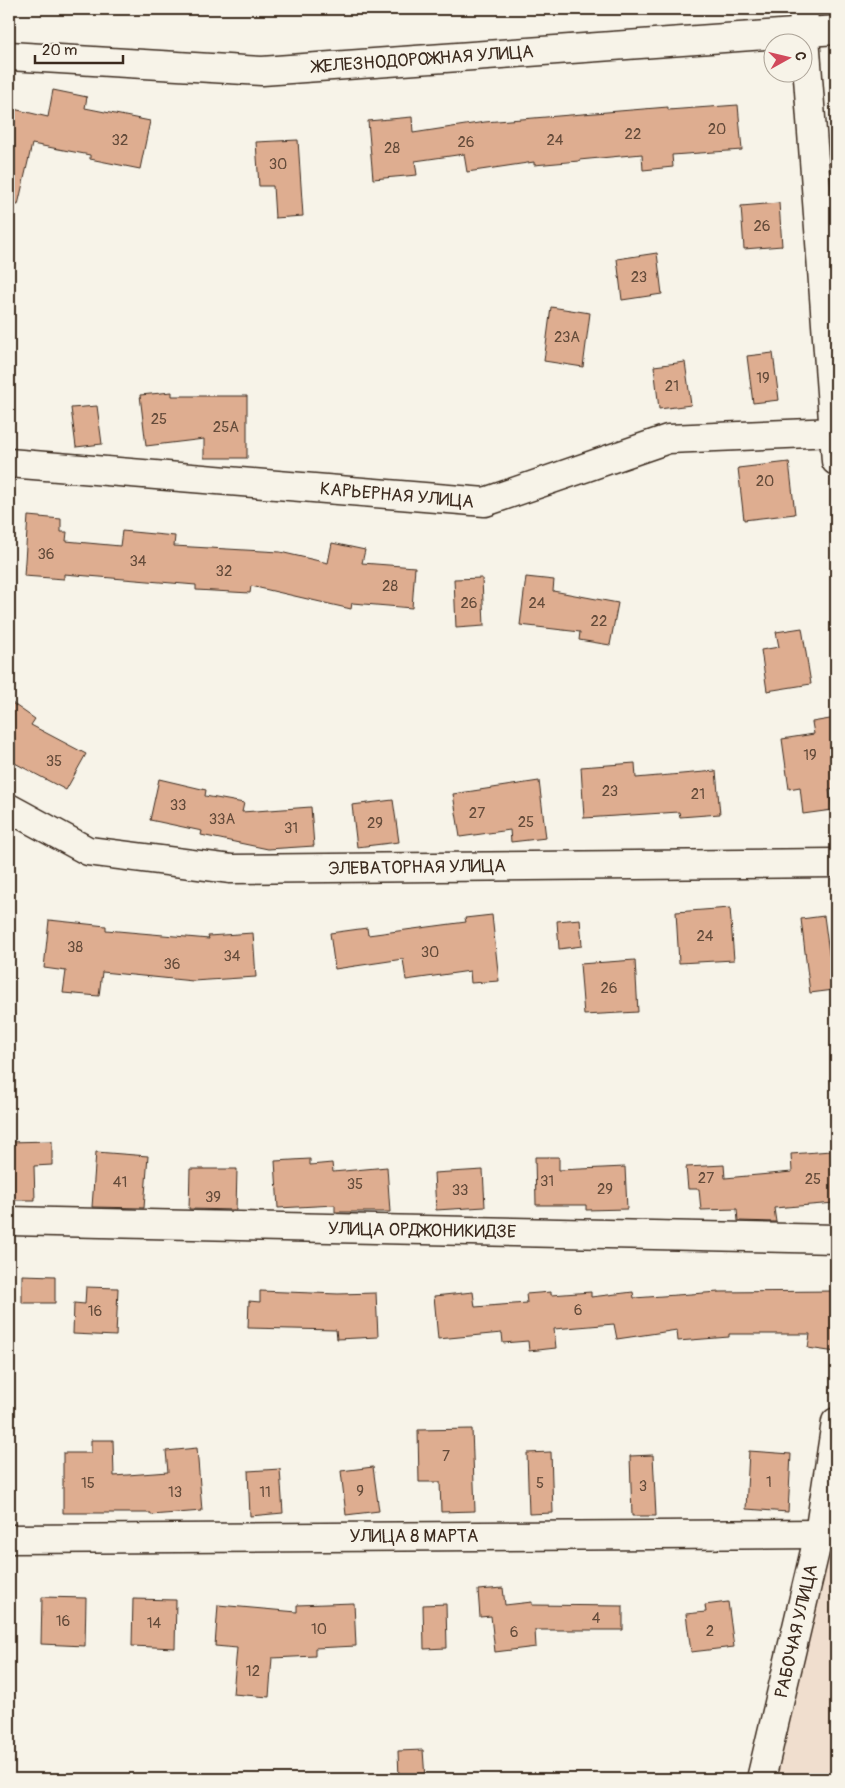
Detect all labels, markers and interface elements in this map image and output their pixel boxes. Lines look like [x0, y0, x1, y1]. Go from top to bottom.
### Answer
scale bar [35, 32, 122, 64]
north arrow [762, 32, 812, 82]
street label: ЖЕЛЕЗНОДОРОЖНАЯ УЛИЦА [309, 40, 535, 79]
text: 20 m [42, 41, 77, 60]
text: С [791, 51, 809, 62]
house number: 20 [708, 120, 726, 139]
house number: 22 [625, 125, 641, 144]
house number: 32 [112, 131, 128, 150]
house number: 24 [546, 131, 564, 150]
house number: 26 [457, 133, 475, 152]
house number: 28 [384, 139, 400, 158]
house number: 30 [269, 155, 287, 174]
house number: 26 [753, 217, 771, 236]
house number: 23 [631, 268, 647, 287]
house number: 23А [554, 328, 580, 347]
house number: 19 [756, 369, 770, 388]
house number: 21 [665, 377, 679, 396]
house number: 25 [151, 410, 167, 429]
house number: 25А [213, 418, 239, 437]
house number: 20 [756, 472, 774, 491]
street label: КАРЬЕРНАЯ УЛИЦА [319, 477, 475, 514]
house number: 36 [37, 545, 55, 564]
house number: 34 [129, 552, 147, 571]
house number: 32 [216, 562, 232, 581]
house number: 28 [382, 577, 398, 596]
house number: 26 [460, 594, 478, 613]
house number: 24 [528, 594, 546, 613]
house number: 22 [591, 612, 607, 631]
house number: 19 [803, 746, 817, 765]
house number: 35 [46, 752, 62, 771]
house number: 23 [602, 782, 618, 801]
house number: 21 [691, 785, 705, 804]
house number: 33 [170, 796, 186, 815]
house number: 27 [469, 804, 485, 823]
house number: 33А [209, 810, 235, 829]
house number: 25 [518, 813, 534, 832]
house number: 29 [367, 814, 383, 833]
house number: 31 [284, 819, 298, 838]
street label: ЭЛЕВАТОРНАЯ УЛИЦА [328, 854, 506, 881]
house number: 24 [696, 927, 714, 946]
house number: 38 [67, 938, 83, 957]
house number: 30 [421, 943, 439, 962]
house number: 34 [223, 947, 241, 966]
house number: 36 [163, 955, 181, 974]
house number: 26 [600, 979, 618, 998]
house number: 27 [698, 1169, 714, 1188]
house number: 25 [805, 1170, 821, 1189]
house number: 31 [540, 1172, 554, 1191]
house number: 41 [113, 1173, 127, 1192]
house number: 35 [347, 1175, 363, 1194]
house number: 29 [597, 1180, 613, 1199]
house number: 33 [452, 1181, 468, 1200]
house number: 39 [205, 1188, 221, 1207]
street label: УЛИЦА ОРДЖОНИКИДЗЕ [328, 1217, 516, 1244]
house number: 6 [574, 1301, 582, 1320]
house number: 16 [88, 1302, 102, 1321]
house number: 7 [442, 1447, 450, 1466]
house number: 1 [766, 1473, 772, 1492]
house number: 15 [81, 1474, 95, 1493]
house number: 5 [536, 1474, 544, 1493]
house number: 3 [639, 1477, 647, 1496]
house number: 9 [356, 1482, 364, 1501]
house number: 13 [168, 1483, 182, 1502]
house number: 11 [259, 1483, 271, 1502]
street label: УЛИЦА 8 МАРТА [349, 1525, 479, 1548]
street label: РАБОЧАЯ УЛИЦА [770, 1562, 823, 1700]
house number: 4 [592, 1609, 601, 1628]
house number: 16 [56, 1612, 70, 1631]
house number: 14 [147, 1614, 162, 1633]
house number: 10 [311, 1620, 327, 1639]
house number: 2 [706, 1622, 714, 1641]
house number: 6 [510, 1623, 518, 1642]
house number: 12 [246, 1662, 260, 1681]

